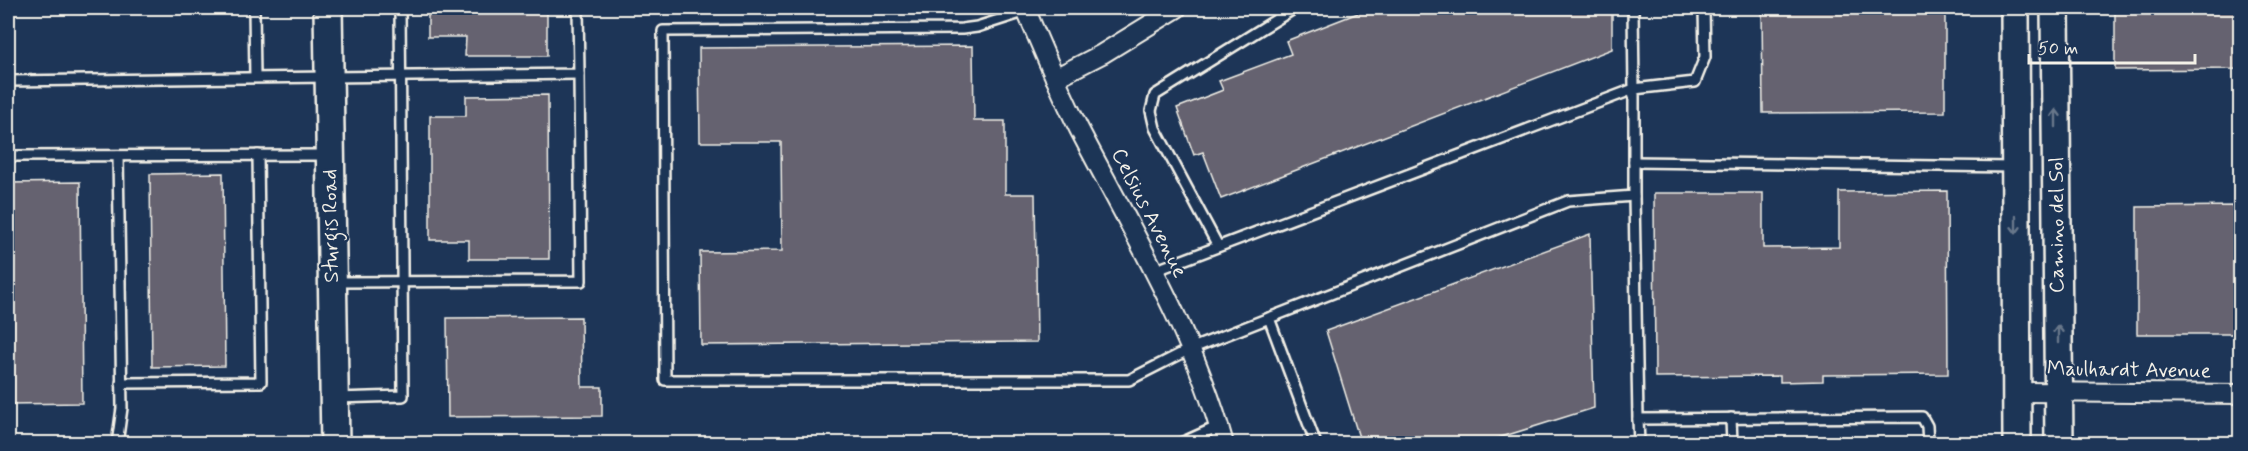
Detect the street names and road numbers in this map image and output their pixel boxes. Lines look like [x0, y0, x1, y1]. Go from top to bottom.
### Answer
street label: Celsius Avenue [1104, 143, 1194, 283]
street label: Camino del Sol [2043, 157, 2071, 293]
street label: Sturgis Road [316, 169, 348, 283]
street label: Maulhardt Avenue [2047, 355, 2211, 385]

